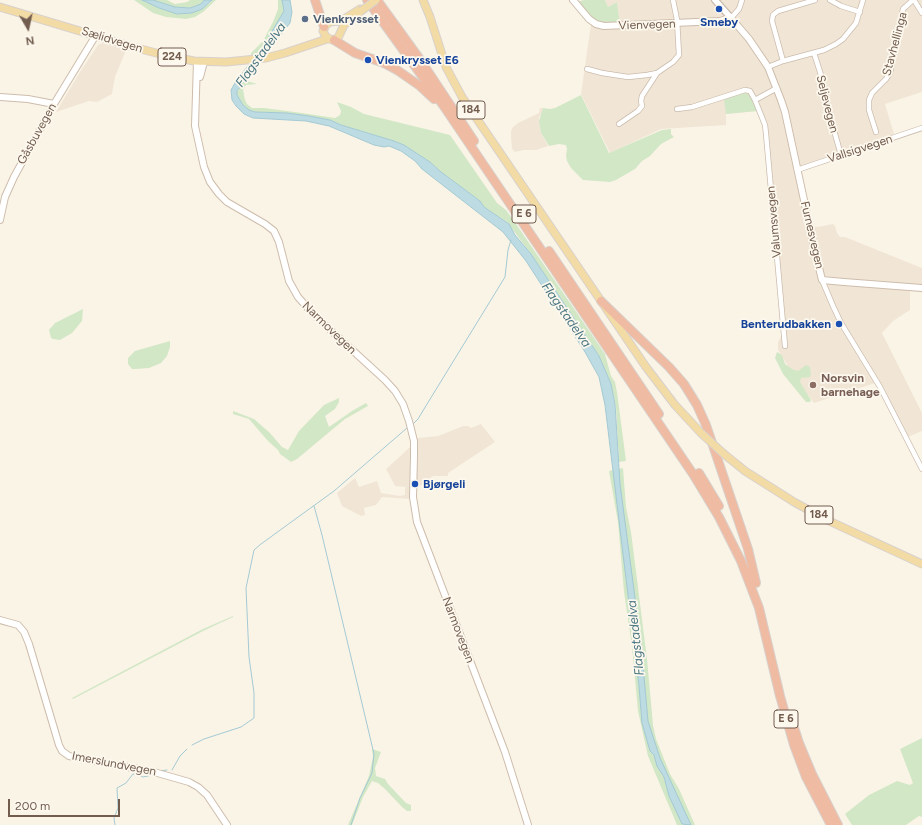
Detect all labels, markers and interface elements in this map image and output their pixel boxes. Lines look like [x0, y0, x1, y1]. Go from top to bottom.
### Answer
marker: Smeby [714, 4, 724, 14]
north arrow [8, 8, 48, 48]
street label: Stavhellinga [880, 11, 910, 77]
place label: Vienkrysset [313, 12, 379, 26]
marker: Vienkrysset [300, 14, 310, 24]
place label: Smeby [700, 15, 738, 29]
street label: Vienvegen [618, 17, 676, 33]
water label: Flagstadelva [232, 20, 290, 90]
street label: Sælidvegen [80, 24, 144, 56]
text: N [25, 33, 35, 47]
road number: 224 [158, 48, 186, 66]
place label: Vienkrysset E6 [376, 53, 459, 67]
marker: Vienkrysset E6 [363, 55, 373, 65]
street label: Seljevegen [813, 74, 841, 134]
street label: Gåsbuvegen [14, 101, 60, 167]
road number: 184 [457, 101, 485, 119]
street label: Vallsigvegen [826, 132, 894, 166]
street label: Valumsvegen [764, 185, 784, 259]
street label: Furnesvegen [797, 200, 827, 270]
road number: E 6 [512, 205, 536, 223]
water label: Flagstadelva [538, 279, 594, 351]
street label: Narmovegen [299, 299, 359, 357]
place label: Benterudbakken [741, 317, 831, 331]
marker: Benterudbakken [834, 319, 844, 329]
place label: Norsvin barnehage [821, 371, 880, 399]
marker: Norsvin barnehage [808, 380, 818, 390]
place label: Bjørgeli [423, 477, 465, 491]
marker: Bjørgeli [410, 479, 420, 489]
road number: 184 [805, 506, 833, 524]
street label: Narmovegen [439, 595, 477, 665]
water label: Flagstadelva [624, 599, 648, 677]
road number: E 6 [774, 710, 798, 728]
street label: Imerslundvegen [71, 749, 157, 779]
scale bar [10, 791, 122, 817]
text: 200 m [15, 799, 50, 813]

